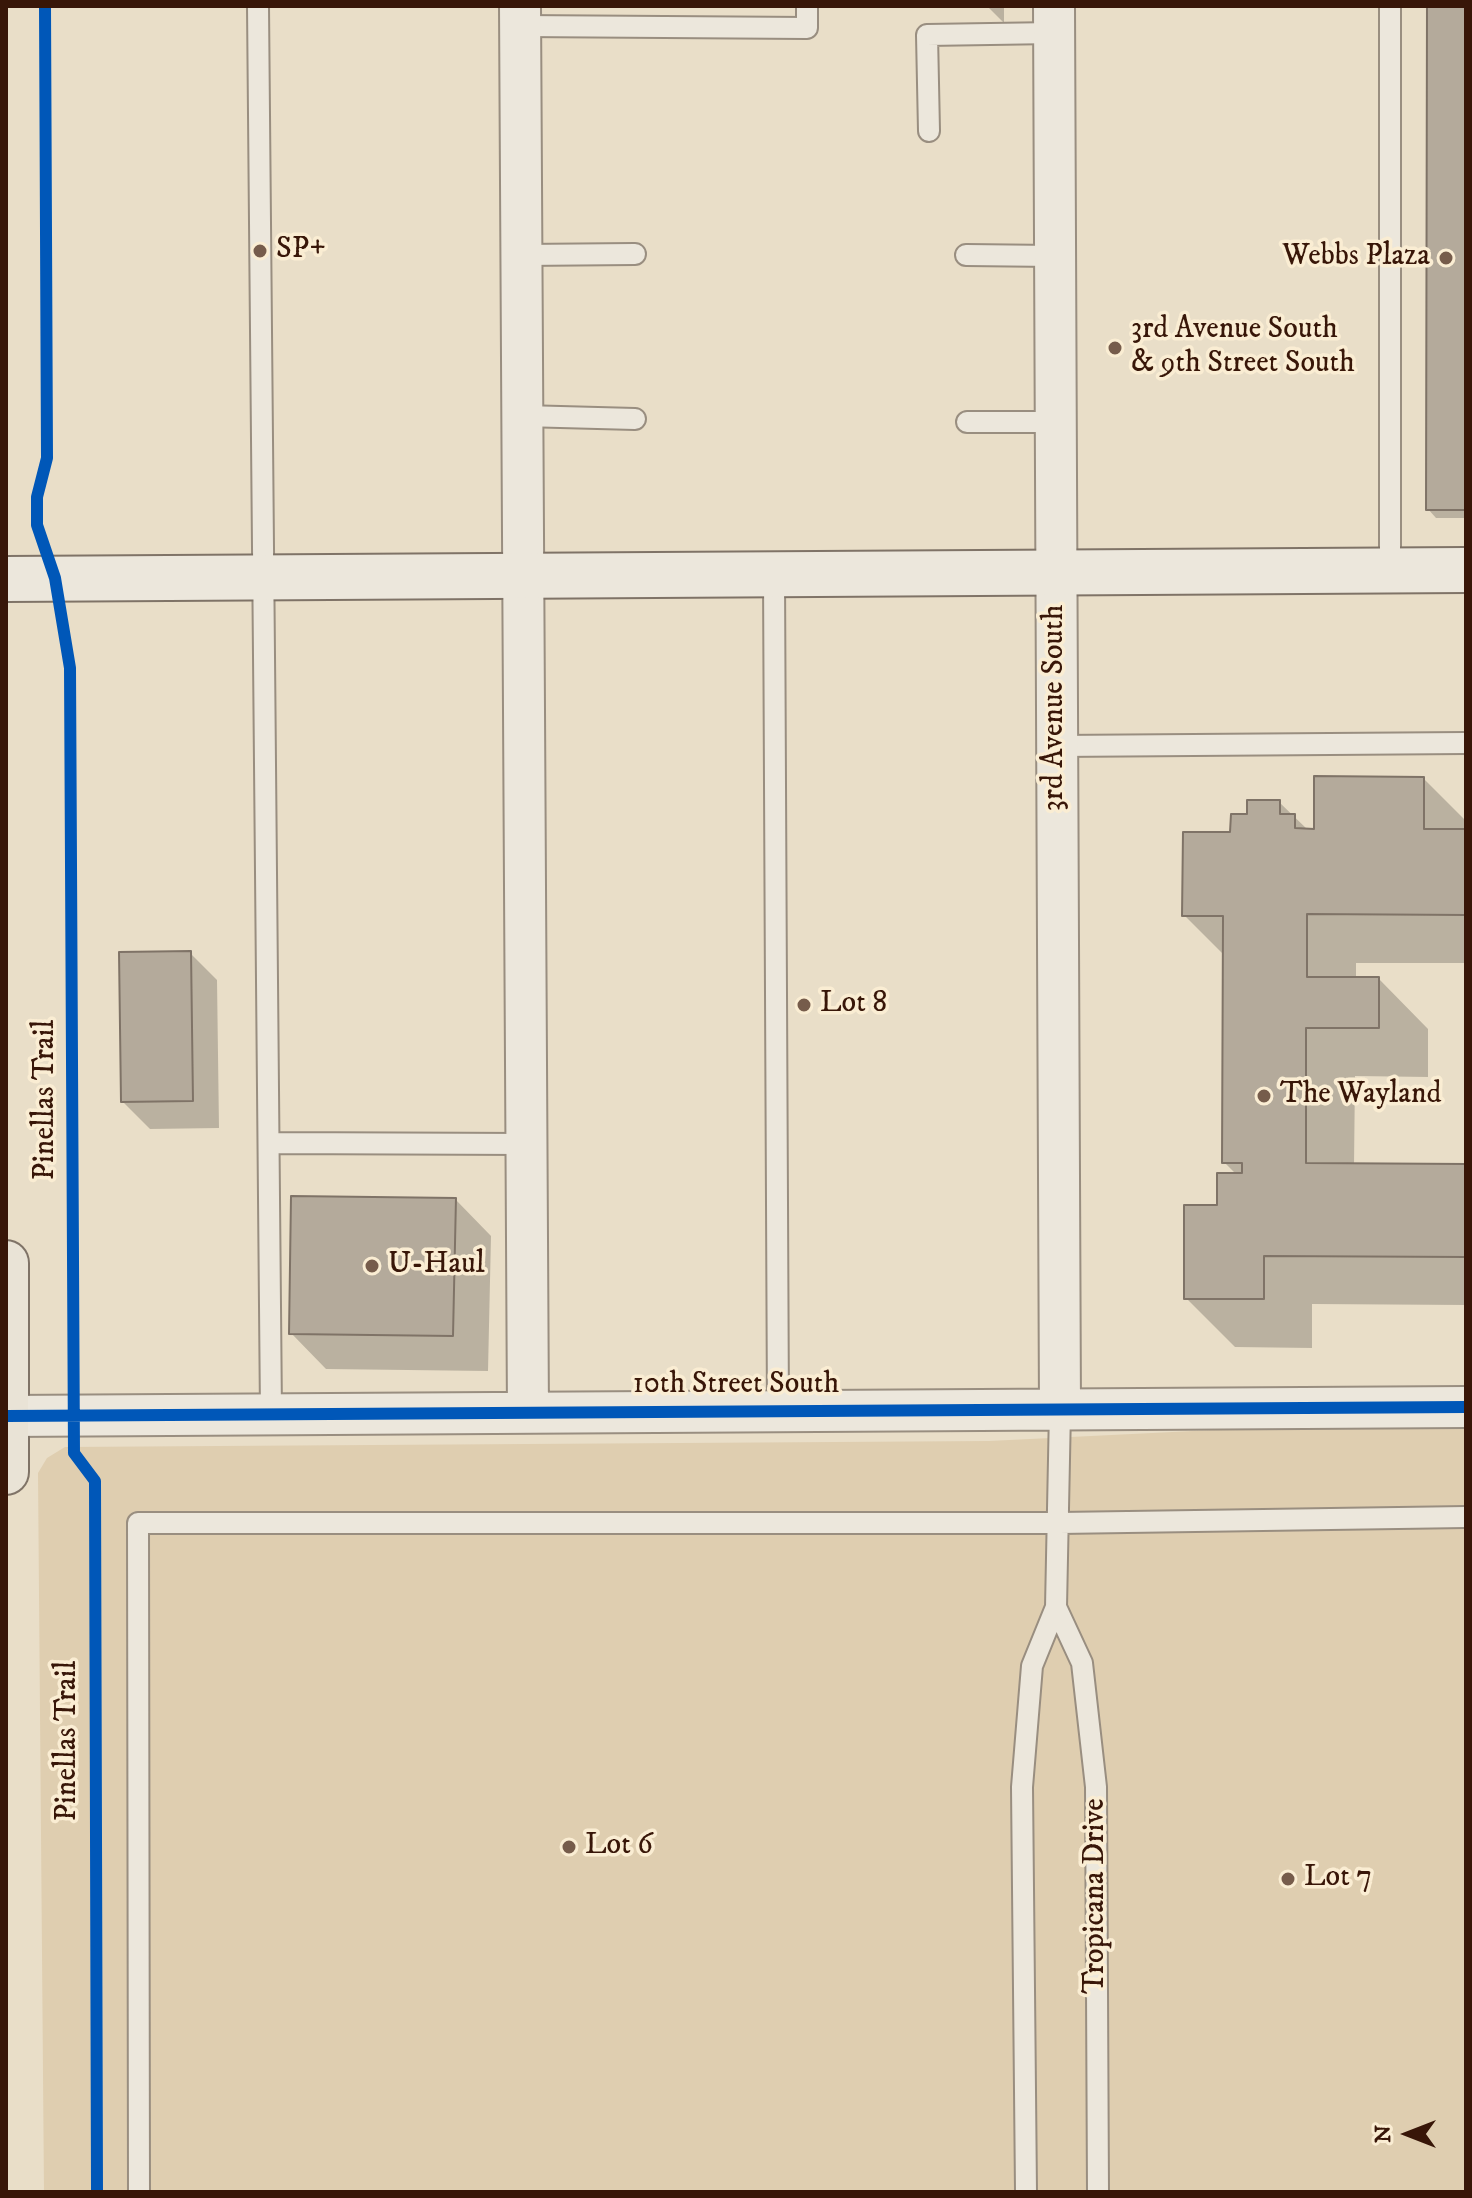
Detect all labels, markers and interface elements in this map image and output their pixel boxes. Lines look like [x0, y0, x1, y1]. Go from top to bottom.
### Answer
place label: SP+ [276, 233, 326, 269]
place label: Webbs Plaza [1282, 240, 1430, 276]
marker: SP+ [251, 242, 269, 260]
marker: Webbs Plaza [1437, 249, 1455, 267]
place label: 3rd Avenue South & 9th Street South [1131, 313, 1355, 384]
marker: 3rd Avenue South & 9th Street South [1106, 339, 1124, 357]
street label: 3rd Avenue South [1038, 605, 1074, 811]
place label: Lot 8 [820, 987, 887, 1023]
marker: Lot 8 [795, 996, 813, 1014]
street label: Pinellas Trail [29, 1020, 65, 1180]
place label: The Wayland [1280, 1078, 1441, 1114]
marker: The Wayland [1255, 1087, 1273, 1105]
place label: U-Haul [388, 1248, 485, 1284]
marker: U-Haul [363, 1257, 381, 1275]
street label: 10th Street South [633, 1368, 839, 1404]
street label: Pinellas Trail [51, 1661, 87, 1821]
street label: Tropicana Drive [1079, 1798, 1115, 1994]
place label: Lot 6 [585, 1829, 653, 1865]
marker: Lot 6 [560, 1838, 578, 1856]
place label: Lot 7 [1304, 1861, 1372, 1897]
marker: Lot 7 [1279, 1870, 1297, 1888]
north arrow [1368, 2094, 1448, 2174]
text: N [1370, 2125, 1397, 2143]

